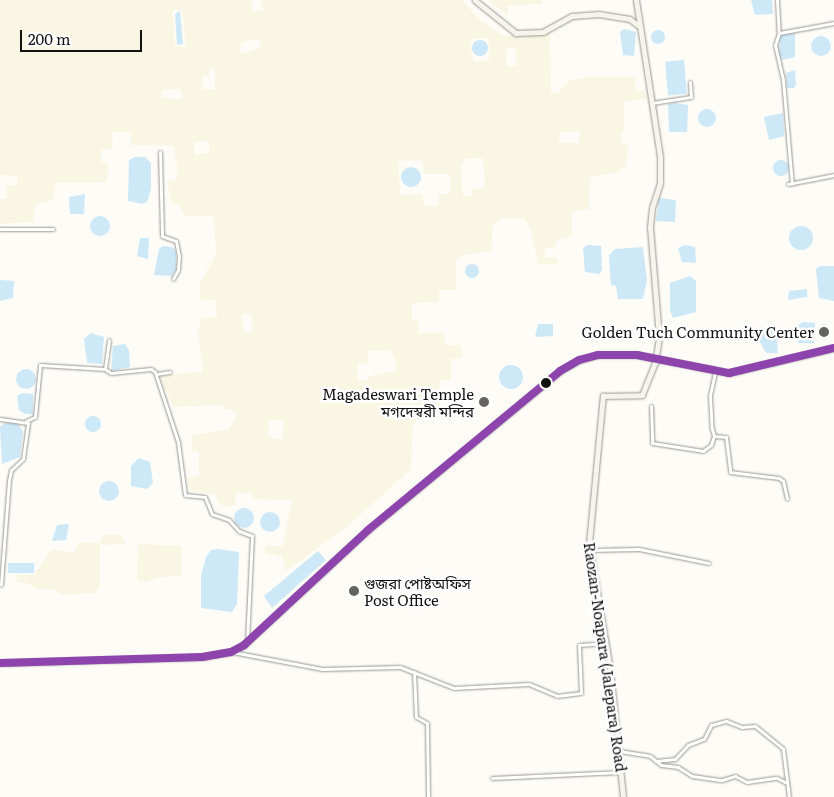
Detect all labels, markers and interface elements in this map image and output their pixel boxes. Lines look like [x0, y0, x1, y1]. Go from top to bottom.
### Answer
scale bar [22, 20, 145, 52]
text: 200 m [28, 27, 71, 50]
place label: Golden Tuch Community Center [581, 323, 814, 341]
marker: Golden Tuch Community Center [818, 326, 830, 338]
unlabelled marker [541, 378, 551, 388]
place label: Magadeswari Temple মগদেস্বরী মন্দির [322, 384, 474, 419]
marker: Magadeswari Temple মগদেস্বরী মন্দির [478, 396, 490, 408]
street label: Raozan-Noapara (Jalepara) Road [581, 541, 631, 773]
place label: গুজরা পোষ্টঅফিস Post Office [364, 573, 471, 608]
marker: গুজরা পোষ্টঅফিস Post Office [348, 585, 360, 597]

